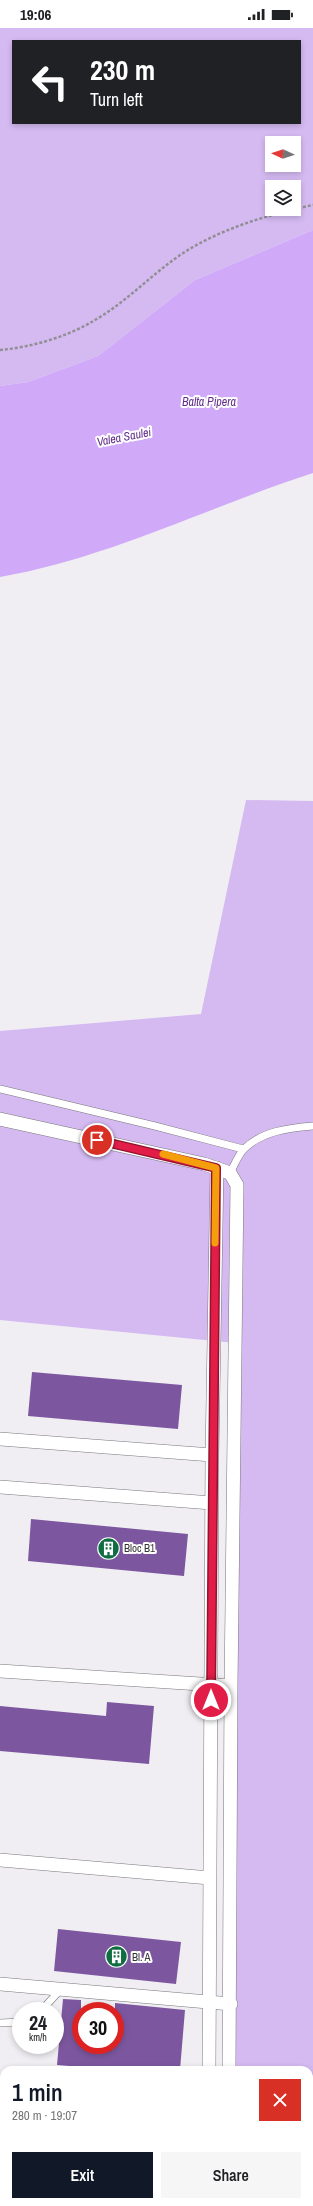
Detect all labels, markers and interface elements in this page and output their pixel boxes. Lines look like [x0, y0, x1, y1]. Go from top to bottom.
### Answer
text: 19:06 [20, 4, 51, 25]
text: 230 m [90, 51, 155, 89]
icon: left [24, 56, 76, 108]
text: Turn left [90, 87, 143, 112]
north arrow [265, 136, 301, 172]
map controls [265, 136, 301, 216]
button: layers [265, 180, 301, 216]
water label: Balta Pipera [182, 394, 237, 410]
water label: Valea Saulei [96, 424, 153, 450]
pin [80, 1123, 114, 1157]
icon: arrive [86, 1129, 108, 1151]
building icon: Bloc B1 [95, 1535, 121, 1561]
place label: Bloc B1 [124, 1541, 155, 1555]
position arrow [190, 1679, 232, 1721]
building icon: Bl. A [104, 1944, 130, 1970]
place label: Bl. A [132, 1950, 152, 1964]
speed limit sign: 30 [72, 2002, 124, 2054]
text: 24 [29, 2009, 47, 2036]
text: km/h [29, 2031, 47, 2044]
text: 1 min [12, 2076, 63, 2108]
button: close [259, 2079, 301, 2121]
text: 280 m · 19:07 [12, 2107, 77, 2124]
button: Exit [12, 2152, 153, 2198]
button: Share [161, 2152, 301, 2198]

